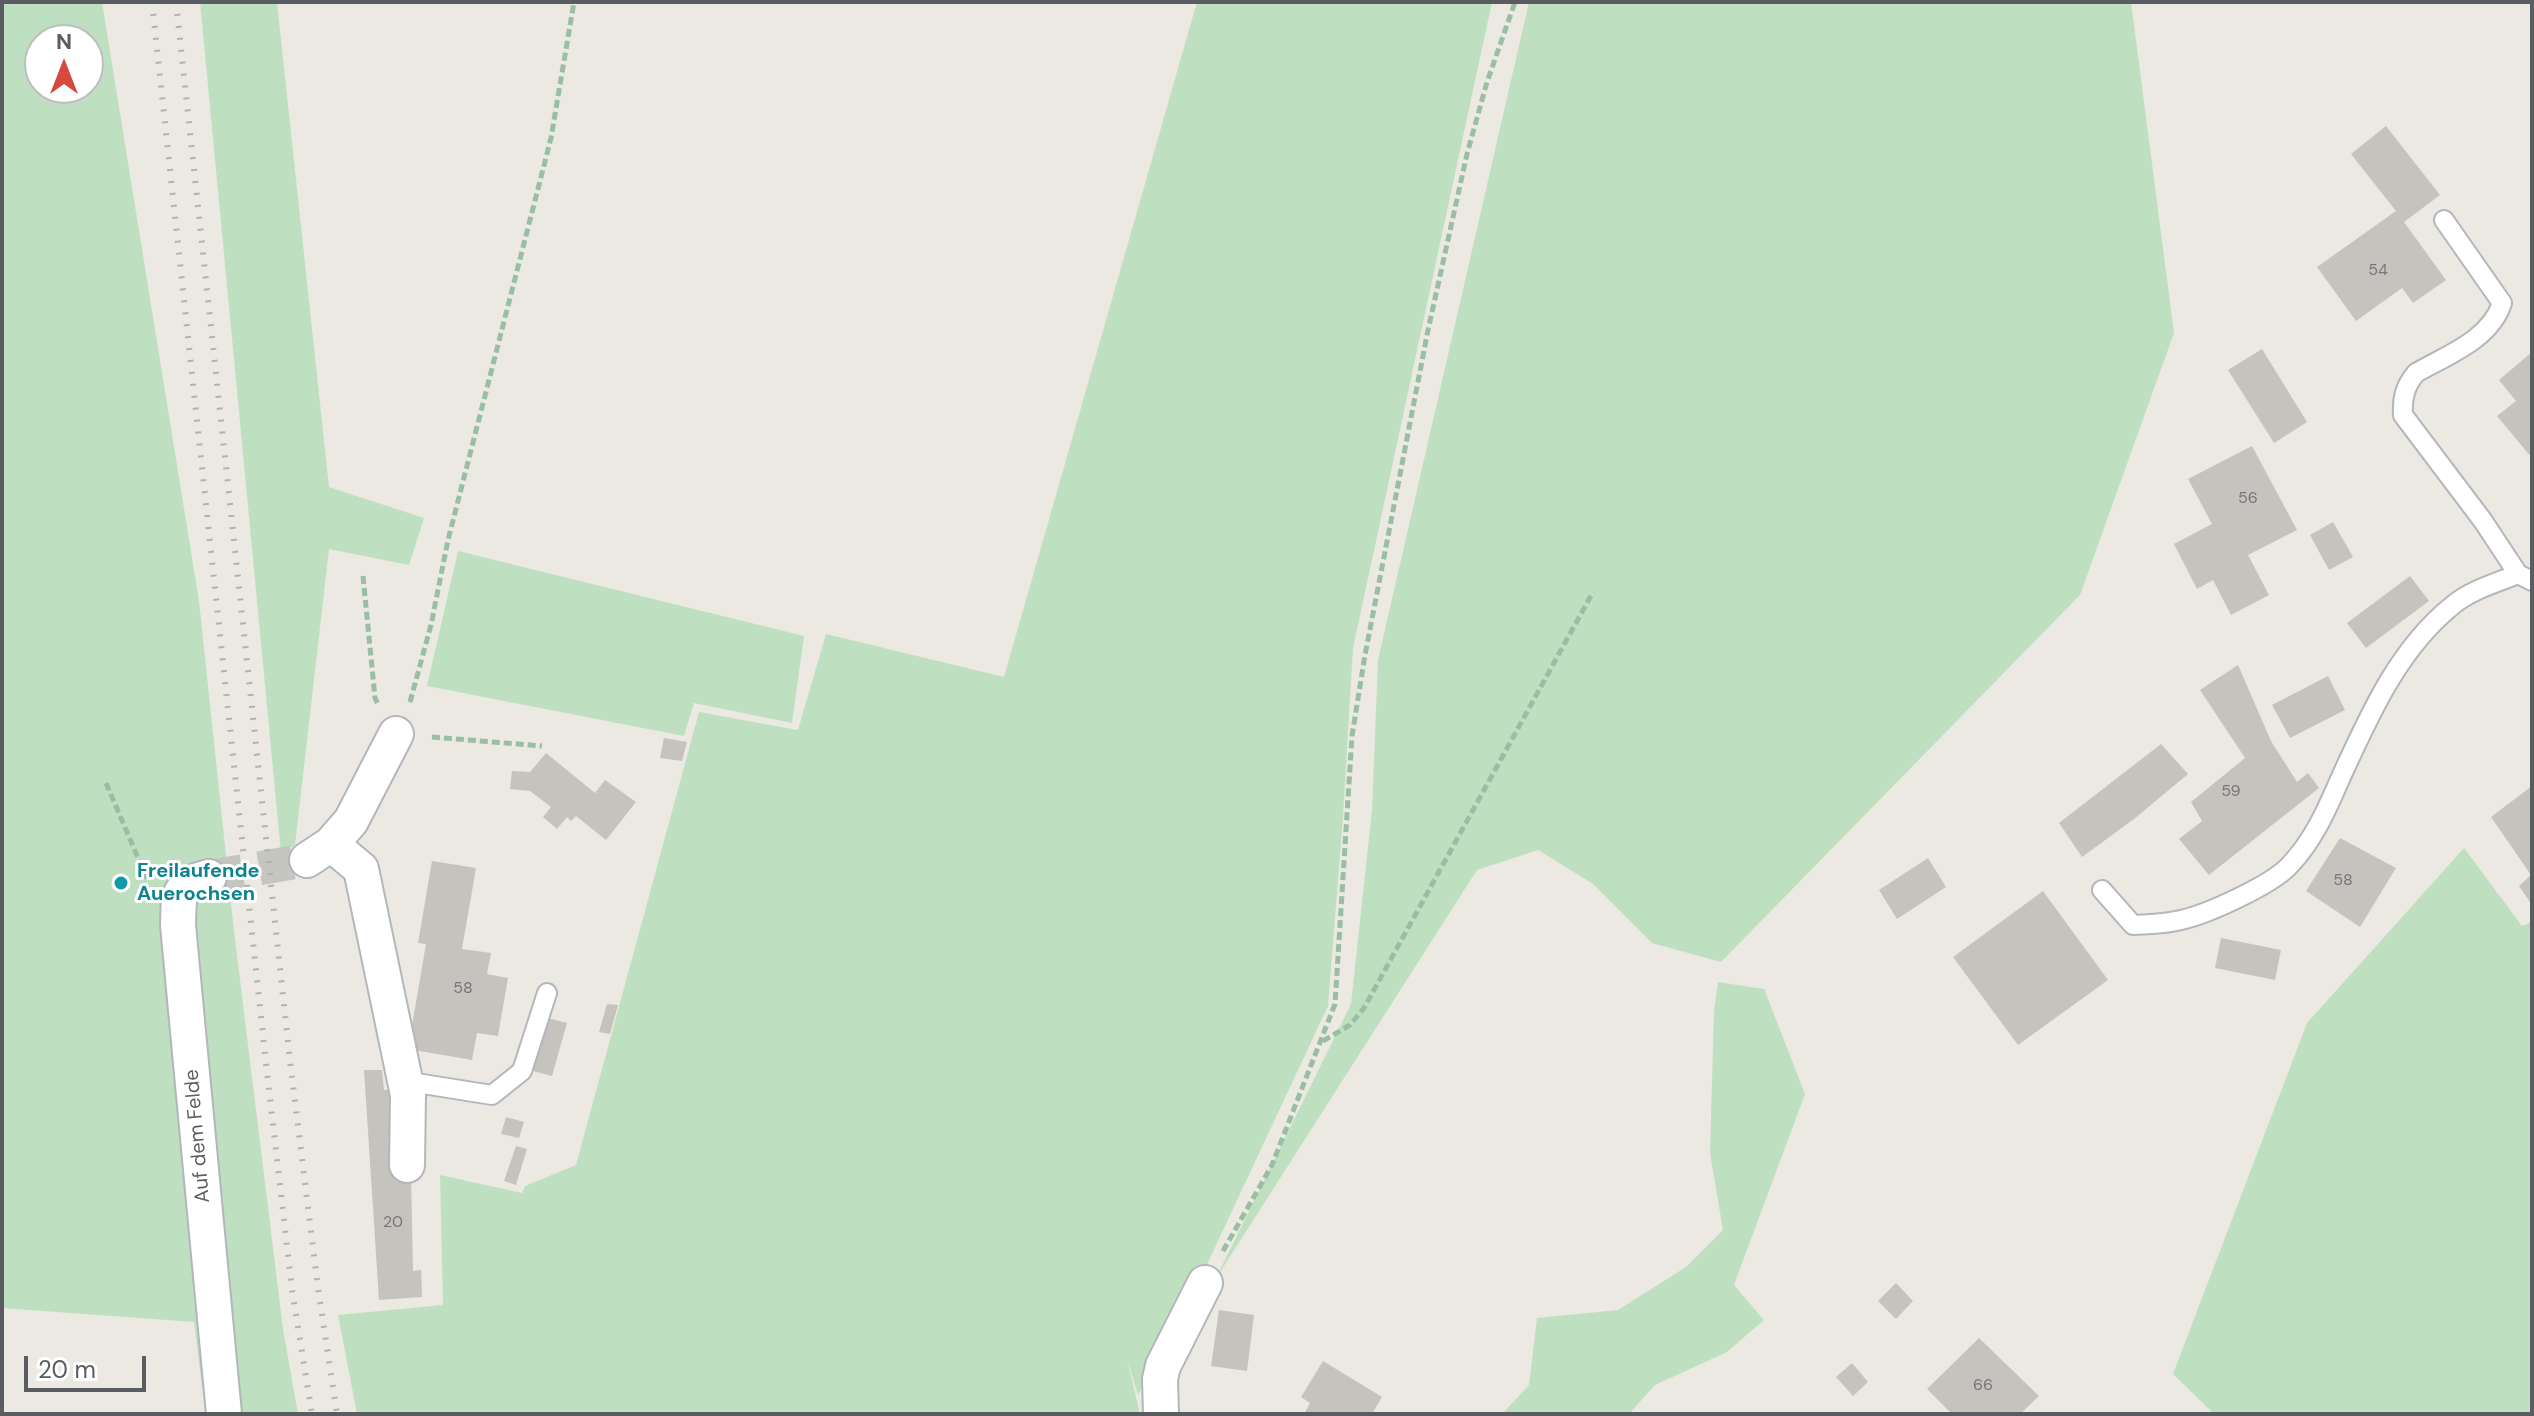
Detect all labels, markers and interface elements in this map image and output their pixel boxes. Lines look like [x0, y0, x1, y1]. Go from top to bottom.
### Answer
north arrow [24, 24, 104, 104]
text: N [56, 27, 72, 56]
house number: 54 [2368, 261, 2388, 281]
house number: 56 [2238, 489, 2258, 509]
house number: 59 [2221, 782, 2241, 802]
place label: Freilaufende Auerochsen [137, 860, 260, 907]
house number: 58 [2333, 871, 2353, 891]
marker: Freilaufende Auerochsen [112, 874, 130, 892]
house number: 58 [453, 979, 473, 999]
street label: Auf dem Felde [180, 1068, 216, 1204]
house number: 20 [383, 1213, 403, 1233]
scale bar [28, 1340, 150, 1390]
text: 20 m [38, 1354, 96, 1385]
house number: 66 [1973, 1376, 1993, 1396]

